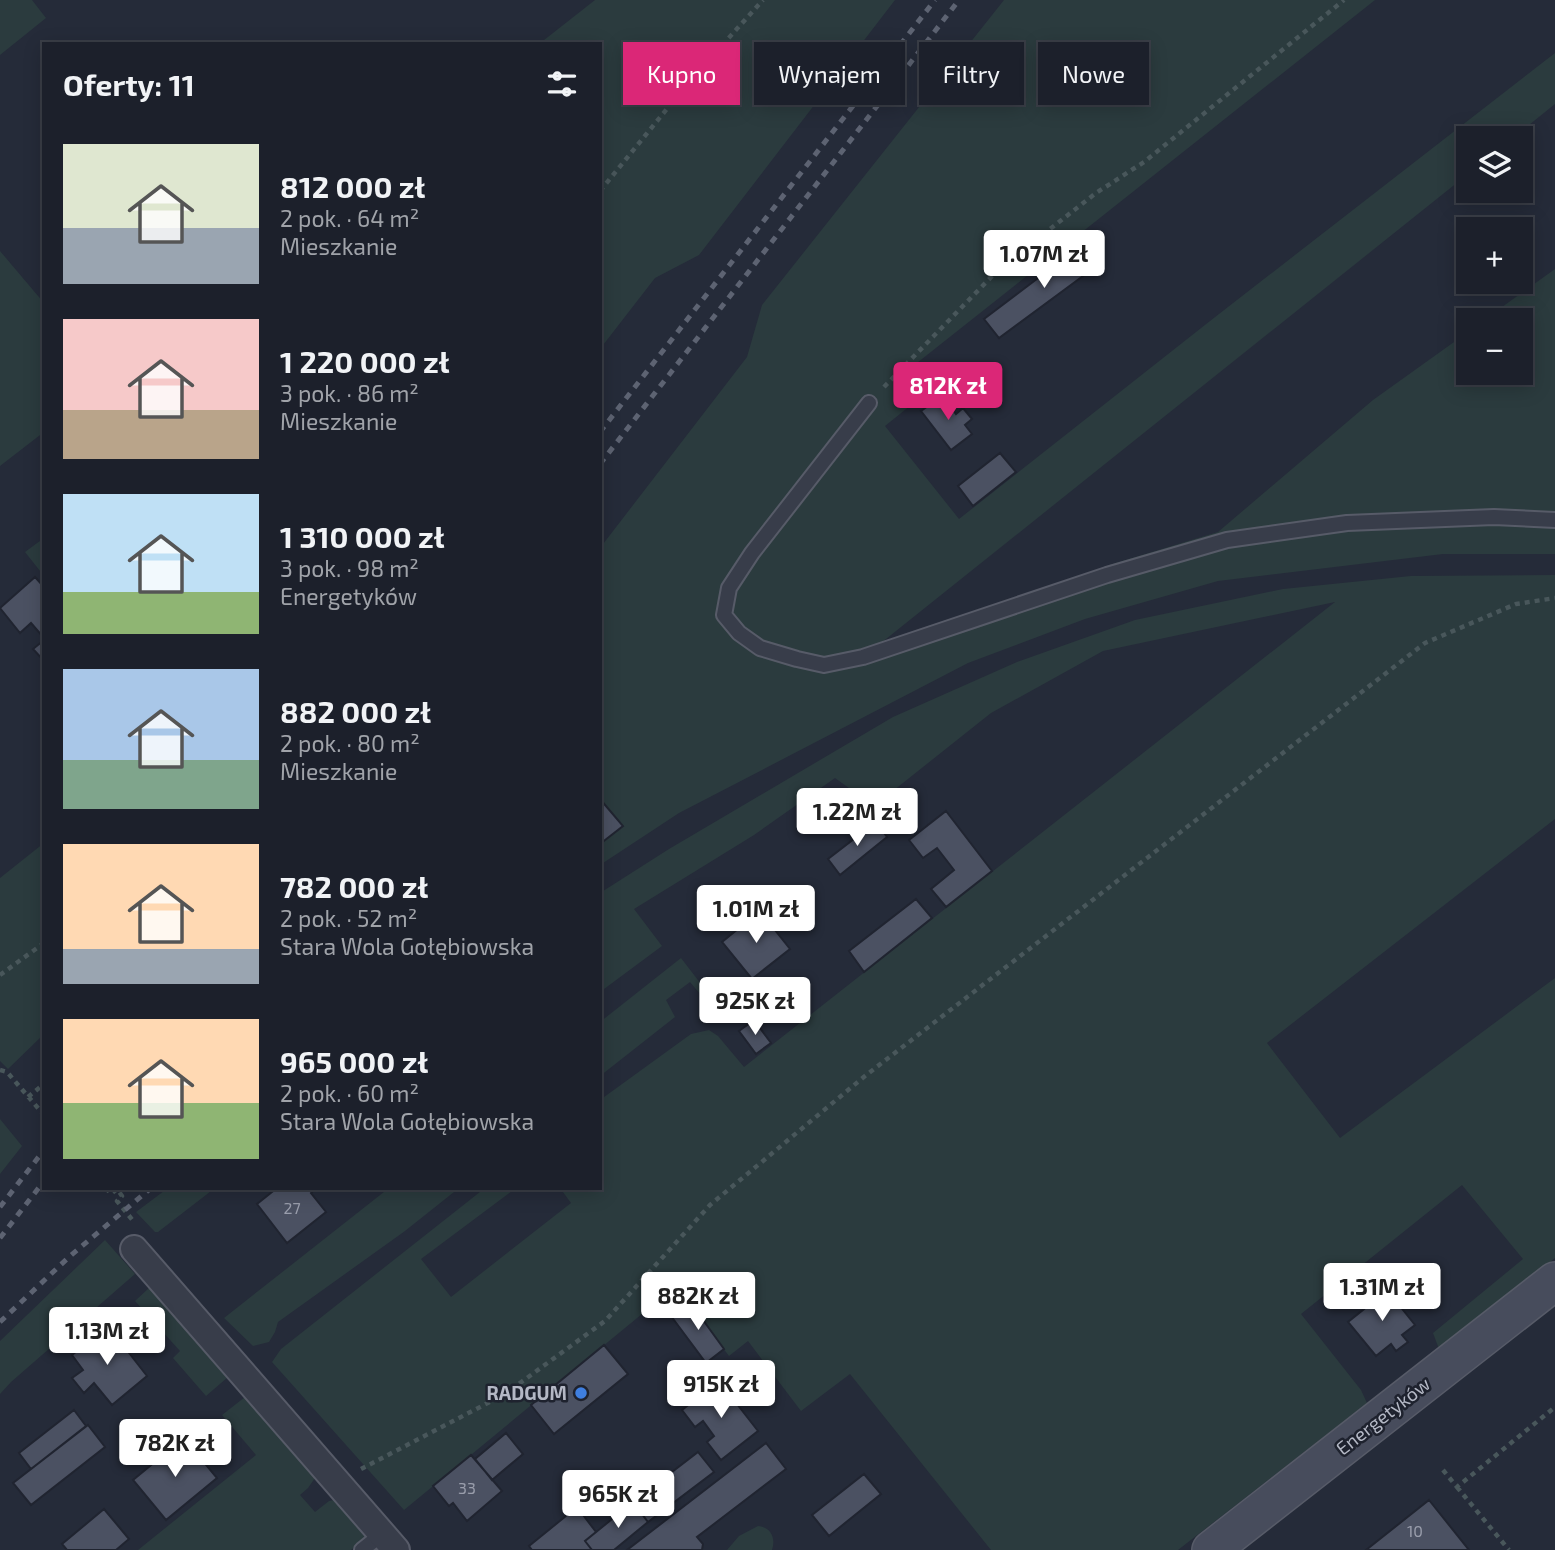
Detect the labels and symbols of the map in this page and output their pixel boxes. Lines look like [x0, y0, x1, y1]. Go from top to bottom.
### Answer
pin: 1.07M zł [972, 230, 1116, 290]
pin: 812K zł [883, 362, 1013, 422]
pin: 1.22M zł [785, 788, 929, 848]
pin: 1.01M zł [684, 886, 828, 945]
pin: 925K zł [690, 978, 820, 1037]
house number: 27 [283, 1198, 301, 1217]
pin: 1.31M zł [1310, 1264, 1454, 1323]
pin: 882K zł [633, 1272, 763, 1332]
pin: 1.13M zł [35, 1308, 179, 1367]
pin: 915K zł [656, 1360, 786, 1420]
street label: Energetyków [1331, 1371, 1435, 1460]
place label: RADGUM [487, 1381, 567, 1404]
marker: RADGUM [573, 1385, 589, 1401]
pin: 782K zł [110, 1420, 240, 1479]
pin: 965K zł [553, 1470, 683, 1530]
house number: 33 [458, 1478, 476, 1497]
house number: 10 [1407, 1521, 1423, 1540]

